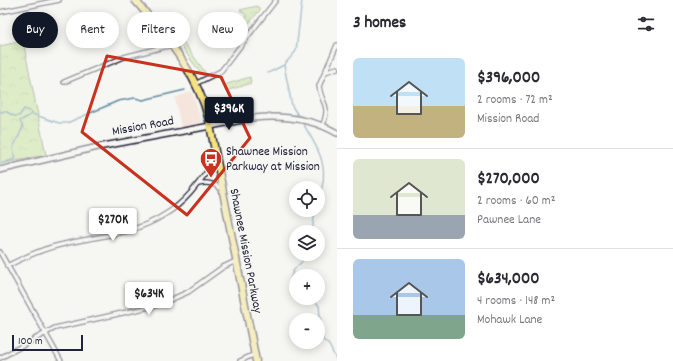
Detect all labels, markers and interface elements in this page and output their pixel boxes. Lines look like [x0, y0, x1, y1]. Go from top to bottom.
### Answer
chip: Buy [12, 12, 58, 48]
chip: Rent [66, 12, 119, 48]
chip: Filters [127, 12, 190, 48]
chip: New [198, 12, 248, 48]
text: 3 homes [353, 12, 406, 36]
icon: filters [635, 13, 657, 35]
text: $396,000 [477, 67, 540, 91]
icon: home [385, 74, 433, 122]
text: 2 rooms · 72 m² [477, 91, 553, 110]
pin: $396K [201, 97, 257, 131]
text: $396K [214, 100, 244, 119]
text: Mission Road [477, 110, 539, 129]
street label: Mission Road [111, 112, 175, 142]
place label: Shawnee Mission Parkway at Mission [226, 143, 320, 177]
bus stop icon: Shawnee Mission Parkway at Mission [198, 146, 224, 179]
text: $270,000 [477, 168, 540, 192]
icon: home [385, 175, 433, 223]
map controls [289, 181, 325, 349]
button: locate [289, 181, 325, 217]
street label: Shawnee Mission Parkway [224, 187, 267, 316]
text: 2 rooms · 60 m² [477, 192, 555, 211]
pin: $270K [85, 208, 141, 242]
text: $270K [98, 211, 128, 230]
text: Pawnee Lane [477, 211, 541, 230]
button: layers [289, 225, 325, 261]
text: $634,000 [477, 268, 540, 292]
button: + [289, 269, 325, 305]
icon: home [385, 275, 433, 323]
pin: $634K [121, 282, 177, 316]
text: $634K [134, 285, 164, 304]
text: 4 rooms · 148 m² [477, 292, 555, 311]
text: Mohawk Lane [477, 311, 542, 330]
button: − [289, 313, 325, 349]
scale bar [12, 333, 83, 352]
text: 100 m [18, 334, 42, 350]

